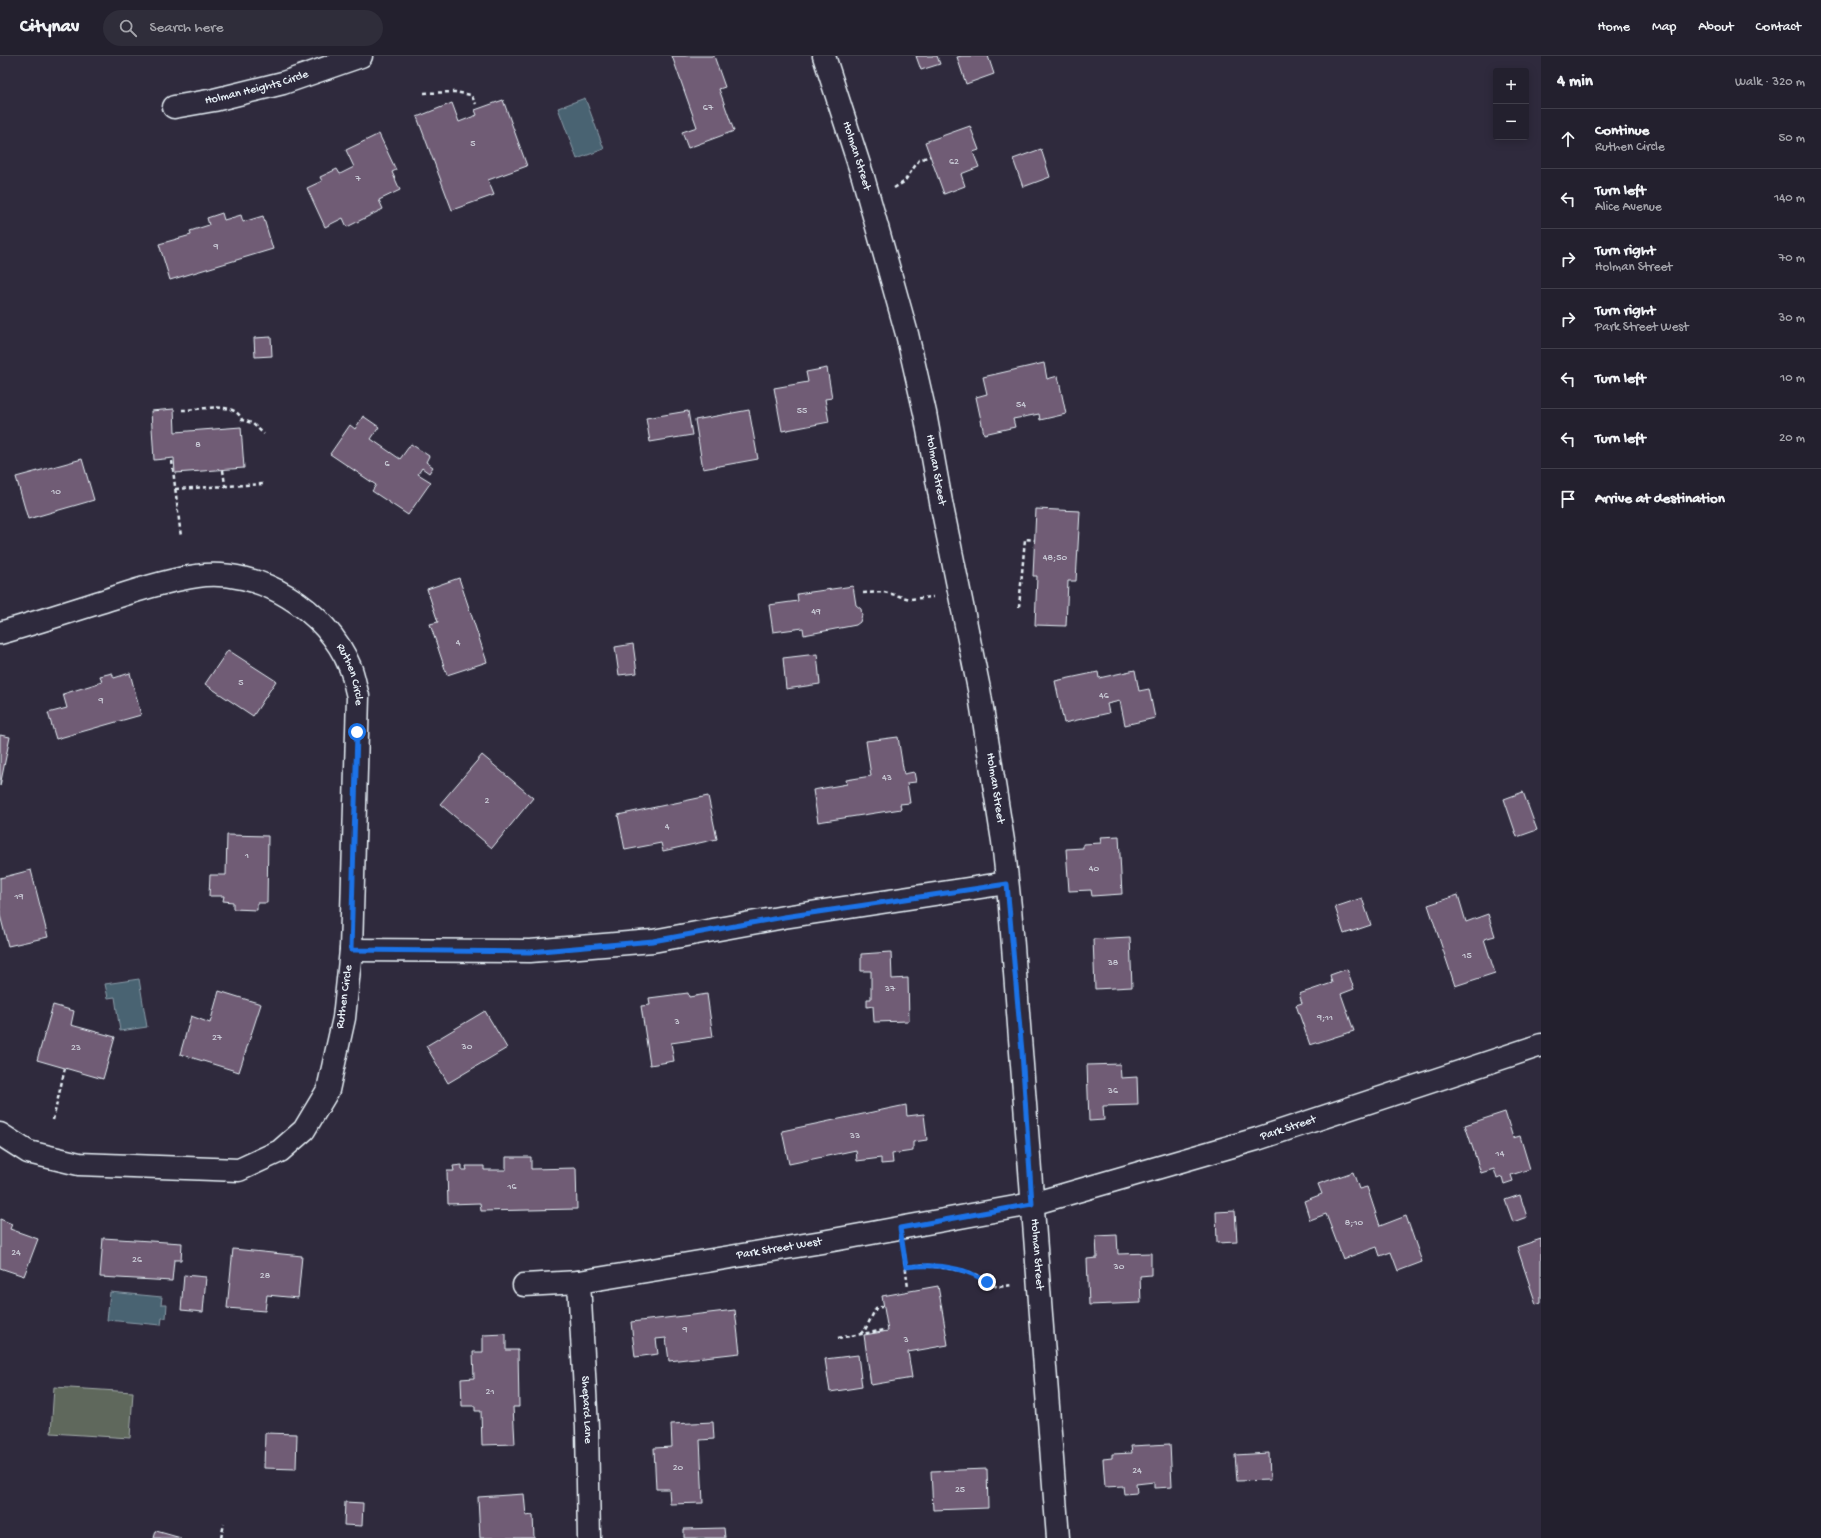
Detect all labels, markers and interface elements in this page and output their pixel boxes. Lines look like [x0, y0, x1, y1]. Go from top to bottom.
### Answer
search box [103, 10, 383, 46]
text: Citynav [20, 16, 79, 39]
icon: search [117, 17, 139, 39]
text: Search here [149, 19, 223, 37]
text: Home [1598, 19, 1630, 36]
text: Map [1652, 19, 1676, 36]
text: About [1698, 19, 1734, 36]
text: Contact [1756, 19, 1801, 36]
street label: Holman Heights Circle [204, 67, 311, 108]
map controls [1493, 68, 1529, 140]
button: + [1493, 68, 1529, 104]
text: 4 min [1557, 72, 1593, 92]
text: Walk · 320 m [1735, 75, 1805, 90]
house number: 67 [703, 102, 714, 114]
button: − [1493, 104, 1529, 140]
street label: Holman Street [839, 120, 874, 193]
text: Continue [1595, 122, 1649, 140]
icon: ahead [1557, 128, 1579, 150]
text: 50 m [1778, 131, 1805, 146]
house number: 5 [470, 138, 476, 150]
text: Ruthen Circle [1595, 140, 1665, 155]
house number: 62 [949, 156, 959, 168]
house number: 7 [354, 173, 361, 185]
text: Turn left [1595, 182, 1646, 200]
icon: left [1557, 188, 1579, 210]
text: 140 m [1774, 191, 1805, 206]
text: Alice Avenue [1595, 200, 1662, 215]
house number: 9 [212, 241, 219, 253]
text: Turn right [1595, 242, 1655, 260]
icon: right [1557, 248, 1579, 270]
text: 70 m [1779, 251, 1805, 266]
text: Holman Street [1595, 260, 1672, 275]
text: Turn right [1595, 302, 1655, 320]
icon: right [1557, 308, 1579, 330]
text: 30 m [1779, 311, 1805, 326]
text: Park Street West [1595, 320, 1688, 335]
icon: left [1557, 368, 1579, 390]
text: Turn left [1595, 370, 1646, 388]
text: 10 m [1780, 371, 1805, 386]
house number: 54 [1016, 399, 1026, 411]
house number: 55 [797, 405, 807, 417]
icon: left [1557, 428, 1579, 450]
text: Turn left [1595, 430, 1646, 448]
text: 20 m [1779, 431, 1805, 446]
street label: Holman Street [922, 433, 949, 508]
house number: 8 [195, 439, 201, 451]
house number: 6 [384, 458, 390, 470]
house number: 10 [50, 486, 61, 498]
icon: arrive [1557, 488, 1579, 510]
text: Arrive at destination [1595, 490, 1725, 508]
house number: 48;50 [1043, 552, 1067, 564]
house number: 49 [811, 606, 821, 618]
house number: 4 [456, 637, 461, 649]
street label: Ruthen Circle [333, 641, 365, 706]
house number: 5 [238, 677, 244, 689]
house number: 46 [1099, 690, 1110, 702]
house number: 9 [97, 695, 104, 707]
route start [348, 723, 366, 741]
street label: Holman Street [982, 752, 1007, 826]
house number: 43 [882, 772, 892, 784]
house number: 2 [485, 795, 490, 807]
house number: 4 [665, 821, 670, 833]
house number: 1 [244, 850, 249, 862]
house number: 40 [1089, 863, 1100, 875]
house number: 19 [13, 891, 24, 903]
house number: 15 [1461, 950, 1472, 962]
house number: 38 [1107, 957, 1119, 969]
street label: Ruthen Circle [334, 963, 357, 1030]
house number: 37 [884, 983, 896, 995]
house number: 9;11 [1316, 1012, 1333, 1024]
house number: 3 [673, 1016, 680, 1028]
house number: 27 [212, 1032, 223, 1044]
house number: 30 [461, 1041, 473, 1053]
house number: 23 [71, 1042, 81, 1054]
house number: 36 [1107, 1085, 1119, 1097]
street label: Park Street [1258, 1113, 1319, 1145]
house number: 33 [849, 1130, 860, 1142]
house number: 14 [1495, 1148, 1505, 1160]
house number: 16 [506, 1181, 517, 1193]
house number: 8;10 [1345, 1217, 1363, 1229]
street label: Holman Street [1027, 1218, 1046, 1292]
street label: Park Street West [734, 1235, 824, 1263]
house number: 24 [11, 1247, 21, 1259]
house number: 26 [132, 1254, 143, 1266]
house number: 30 [1113, 1261, 1125, 1273]
house number: 28 [260, 1270, 271, 1282]
route end [978, 1273, 996, 1291]
house number: 9 [681, 1324, 688, 1336]
house number: 3 [902, 1334, 909, 1346]
street label: Shepard Lane [577, 1376, 594, 1445]
house number: 21 [486, 1386, 494, 1398]
house number: 20 [673, 1462, 684, 1474]
house number: 24 [1132, 1465, 1142, 1477]
house number: 25 [955, 1484, 965, 1496]

